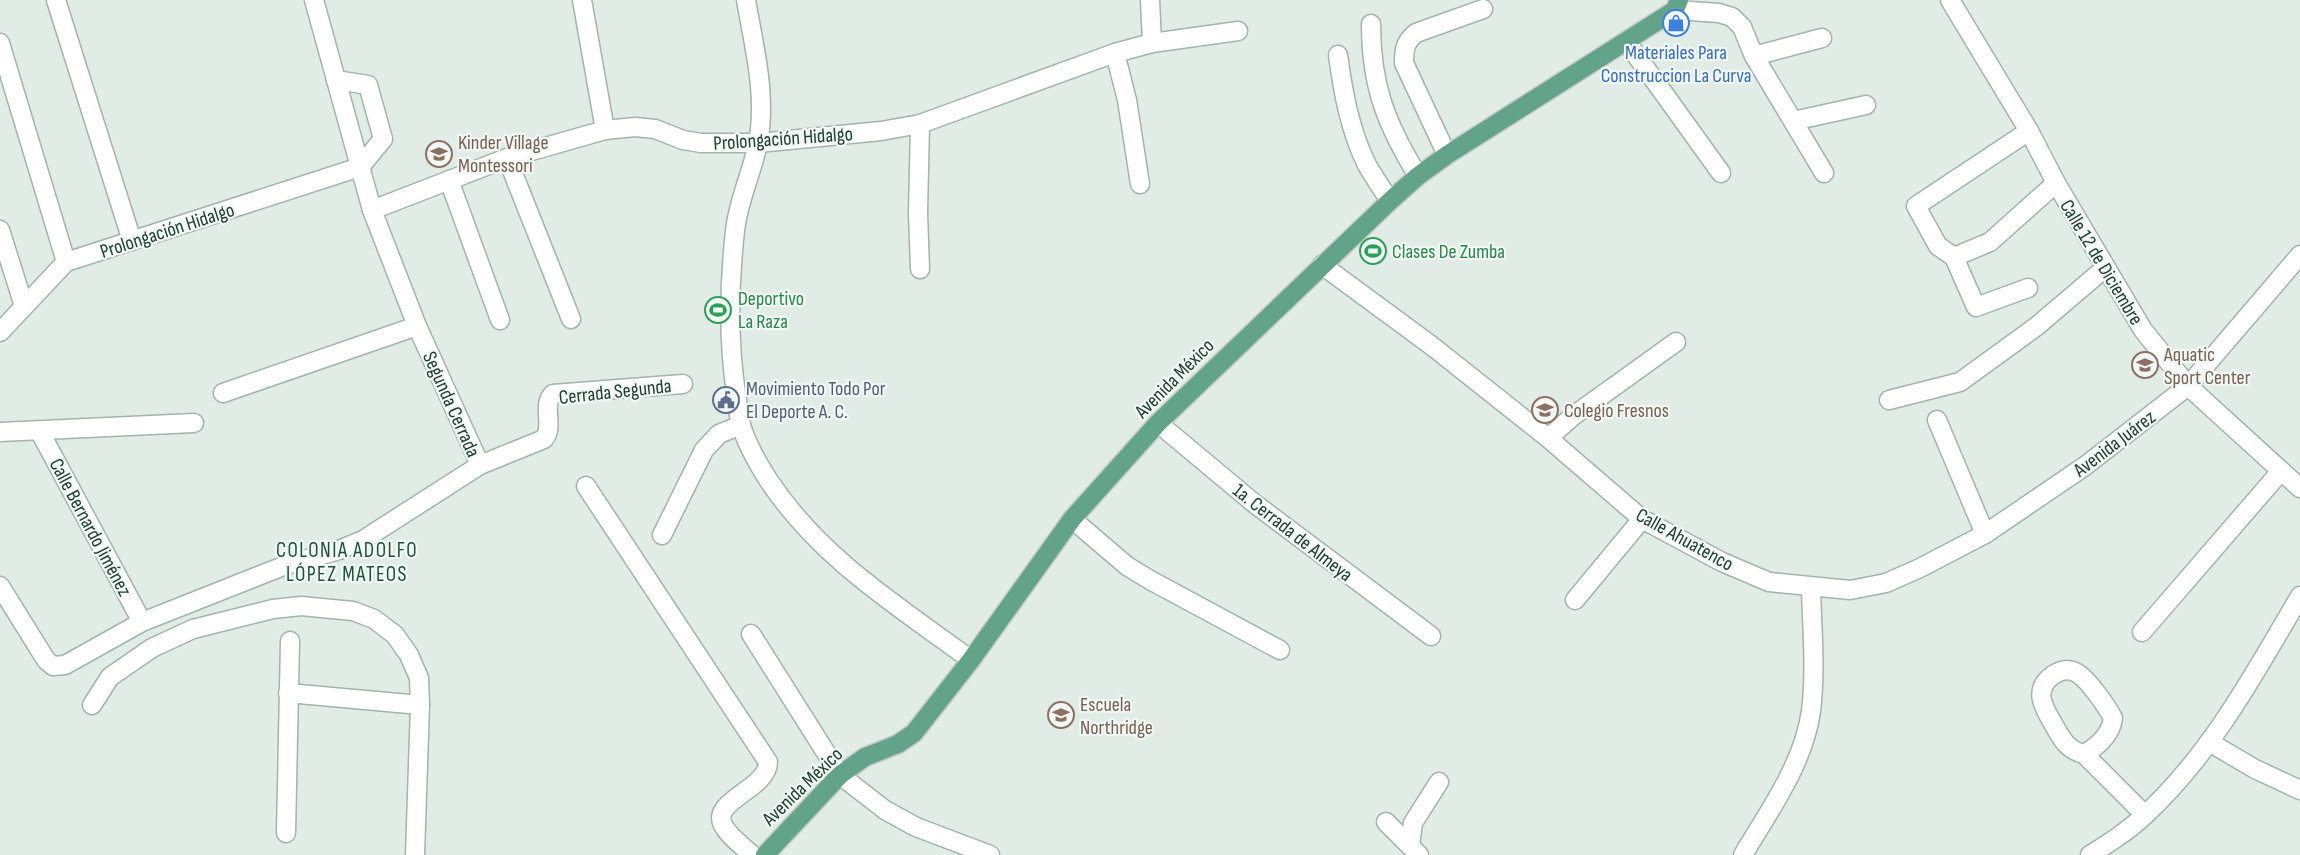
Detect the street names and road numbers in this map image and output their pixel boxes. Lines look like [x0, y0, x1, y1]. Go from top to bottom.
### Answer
street label: Prolongación Hidalgo [713, 122, 854, 156]
street label: Calle 12 de Diciembre [2054, 196, 2148, 329]
street label: Prolongación Hidalgo [97, 198, 237, 264]
street label: Avenida México [1129, 334, 1219, 424]
street label: Segunda Cerrada [417, 348, 485, 461]
street label: Cerrada Segunda [558, 374, 673, 410]
street label: Avenida Juárez [2068, 405, 2160, 483]
street label: Calle Bernardo Jiménez [44, 455, 136, 600]
street label: 1a. Cerrada de Almeya [1228, 479, 1357, 587]
street label: Calle Ahuatenco [1632, 503, 1738, 577]
street label: Avenida México [757, 742, 848, 832]

